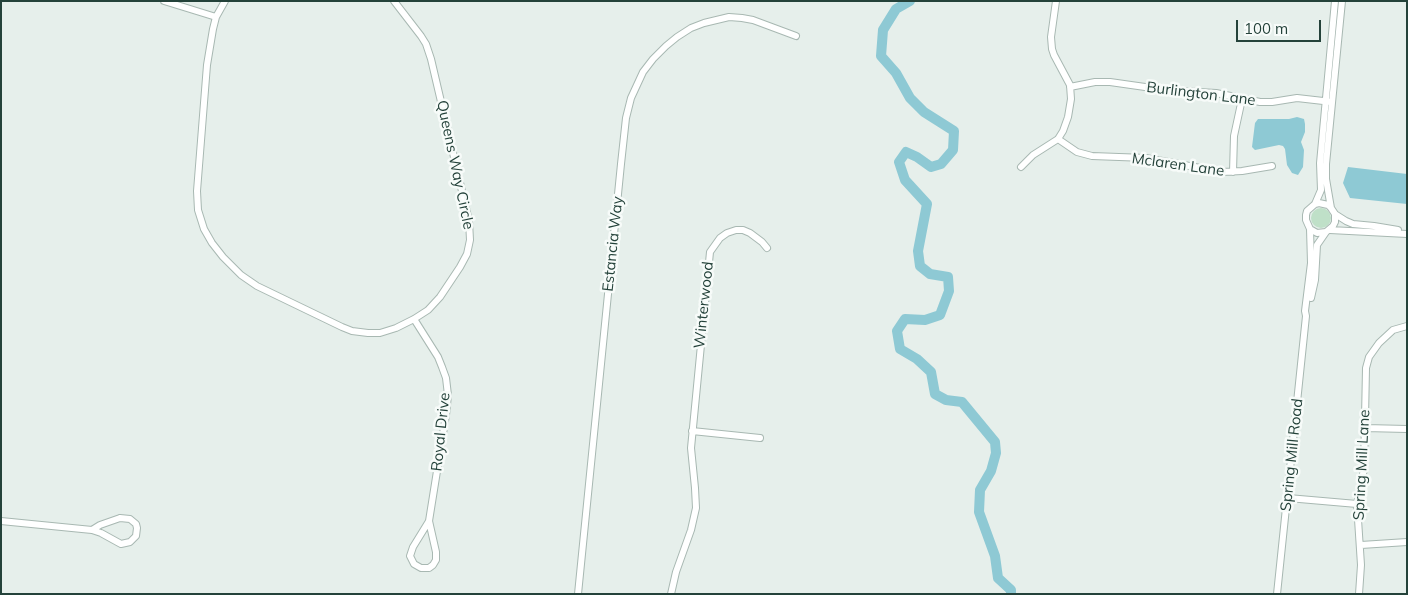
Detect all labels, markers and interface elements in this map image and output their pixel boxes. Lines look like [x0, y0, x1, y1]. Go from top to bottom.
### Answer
scale bar [1238, 10, 1323, 42]
text: 100 m [1244, 19, 1288, 38]
street label: Burlington Lane [1145, 78, 1257, 110]
street label: Queens Way Circle [433, 99, 477, 231]
street label: Mclaren Lane [1131, 150, 1225, 180]
street label: Estancia Way [599, 195, 627, 293]
street label: Winterwood [690, 261, 718, 349]
street label: Royal Drive [428, 392, 454, 472]
street label: Spring Mill Road [1277, 398, 1307, 512]
street label: Spring Mill Lane [1350, 409, 1374, 521]

